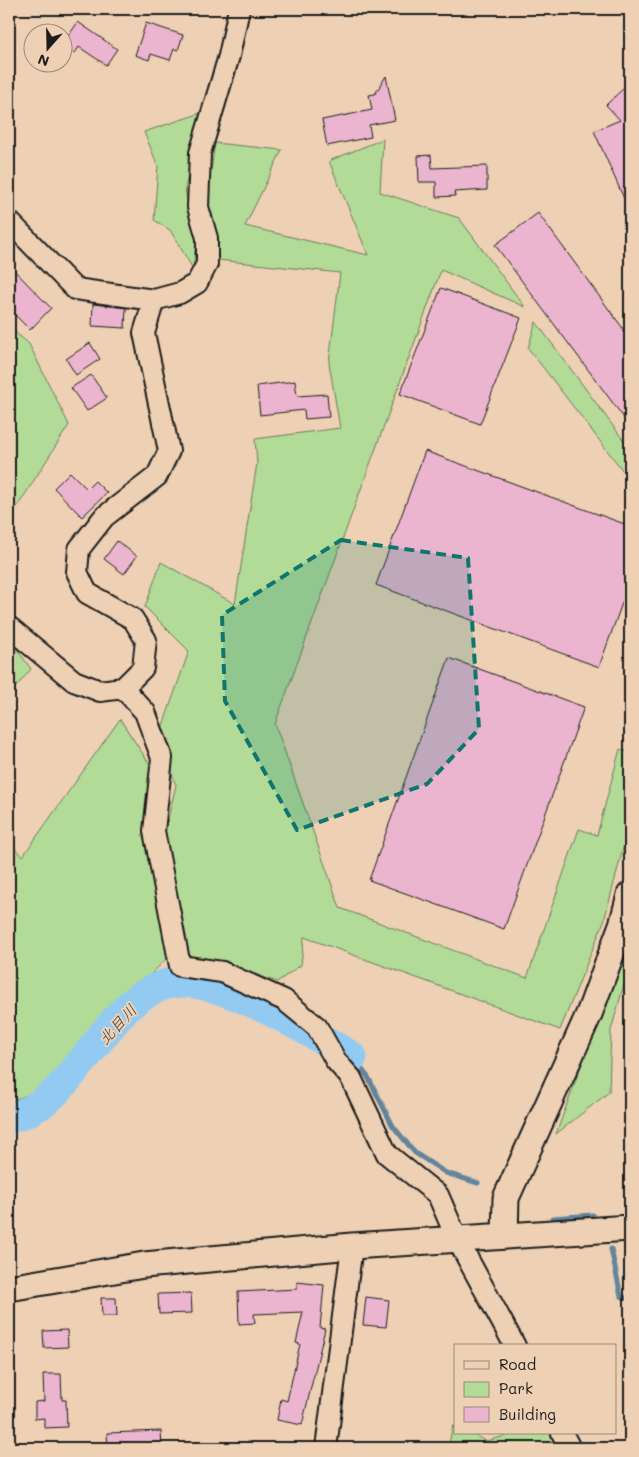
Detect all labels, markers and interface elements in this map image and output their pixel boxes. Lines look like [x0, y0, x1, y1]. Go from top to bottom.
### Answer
north arrow [22, 22, 72, 72]
text: N [35, 50, 52, 71]
water label: 北目川 [93, 999, 141, 1049]
legend [454, 1344, 616, 1434]
text: Road [499, 1354, 536, 1374]
text: Park [499, 1378, 533, 1398]
text: Building [499, 1404, 556, 1424]

